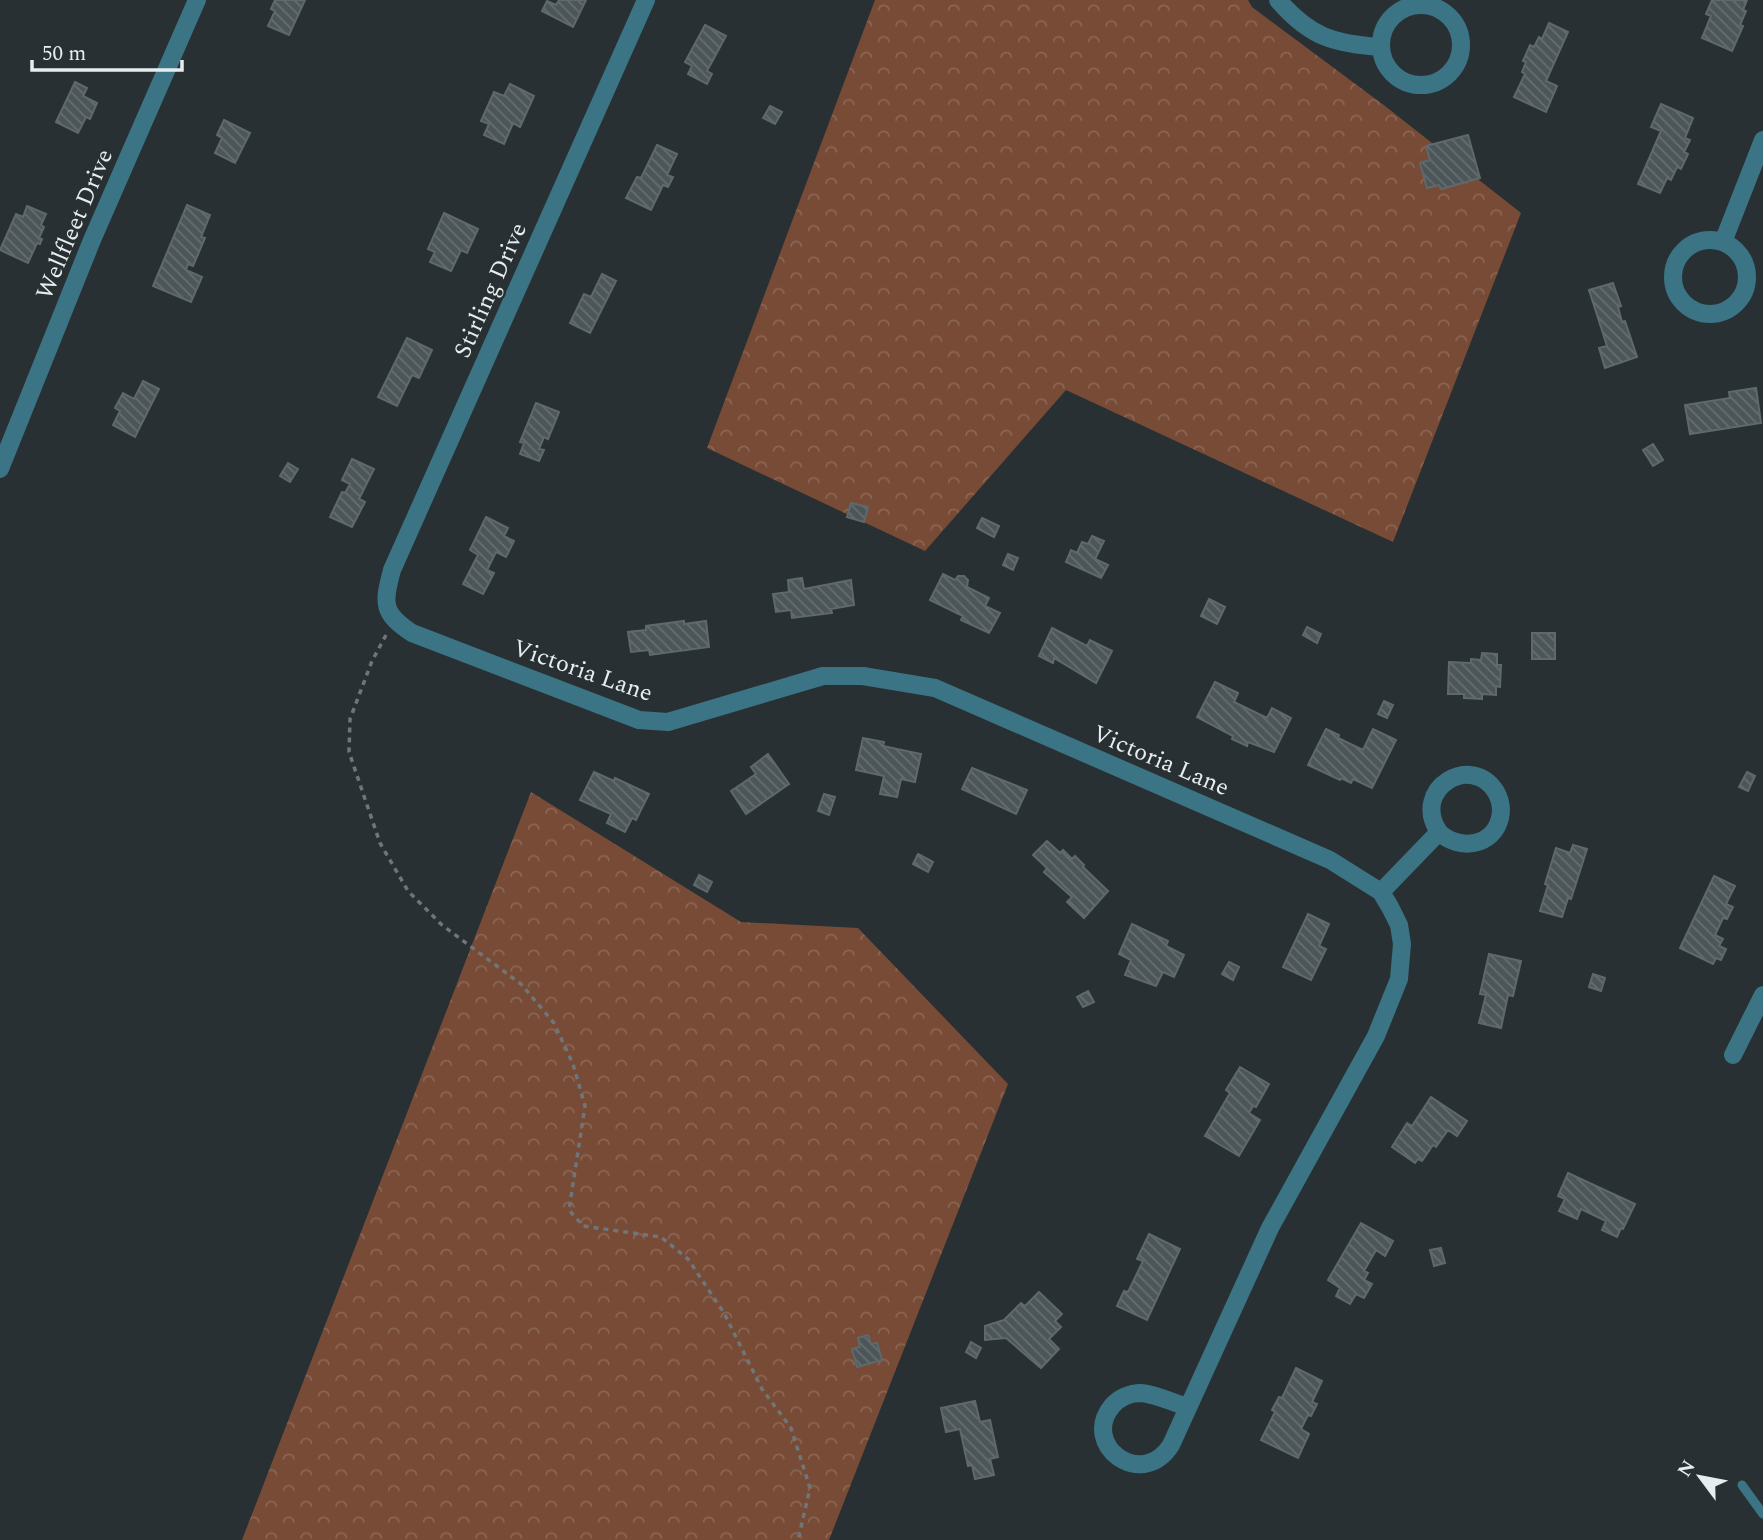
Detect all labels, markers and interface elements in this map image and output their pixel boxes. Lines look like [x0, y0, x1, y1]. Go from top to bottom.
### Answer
scale bar [32, 28, 182, 72]
text: 50 m [42, 38, 86, 70]
street label: Wellfleet Drive [27, 143, 123, 305]
street label: Stirling Drive [445, 217, 537, 364]
street label: Victoria Lane [508, 630, 657, 712]
street label: Victoria Lane [1087, 716, 1235, 806]
north arrow [1665, 1442, 1735, 1512]
text: N [1670, 1455, 1703, 1483]

